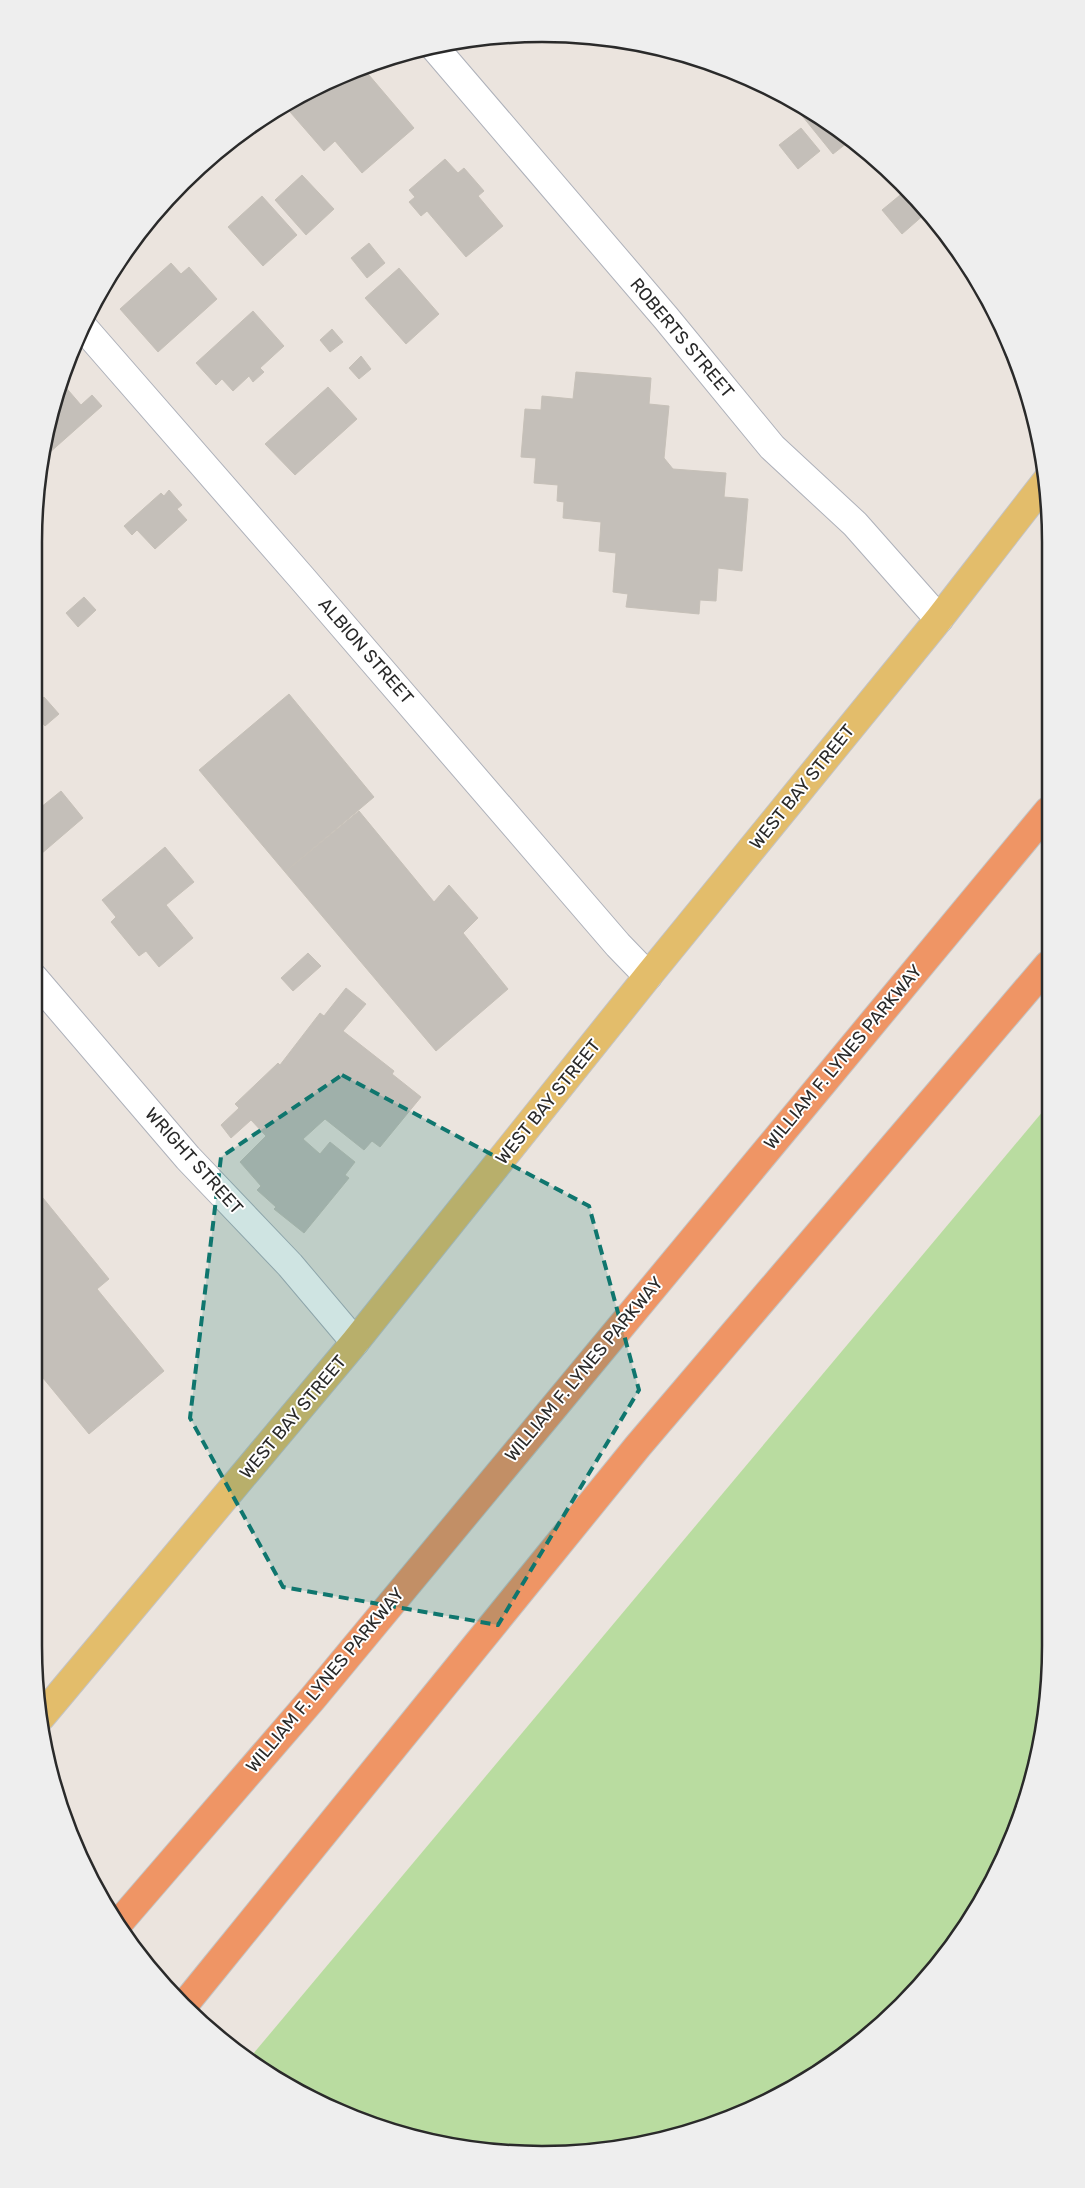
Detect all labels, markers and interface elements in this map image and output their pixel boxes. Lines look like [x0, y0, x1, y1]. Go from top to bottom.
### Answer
street label: ROBERTS STREET [625, 273, 739, 403]
street label: ALBION STREET [314, 593, 418, 709]
street label: WEST BAY STREET [745, 720, 859, 854]
street label: WILLIAM F. LYNES PARKWAY [759, 960, 927, 1154]
street label: WEST BAY STREET [491, 1035, 605, 1169]
street label: WRIGHT STREET [140, 1103, 248, 1219]
street label: WILLIAM F. LYNES PARKWAY [500, 1272, 668, 1466]
street label: WEST BAY STREET [235, 1351, 351, 1483]
street label: WILLIAM F. LYNES PARKWAY [241, 1583, 409, 1777]

